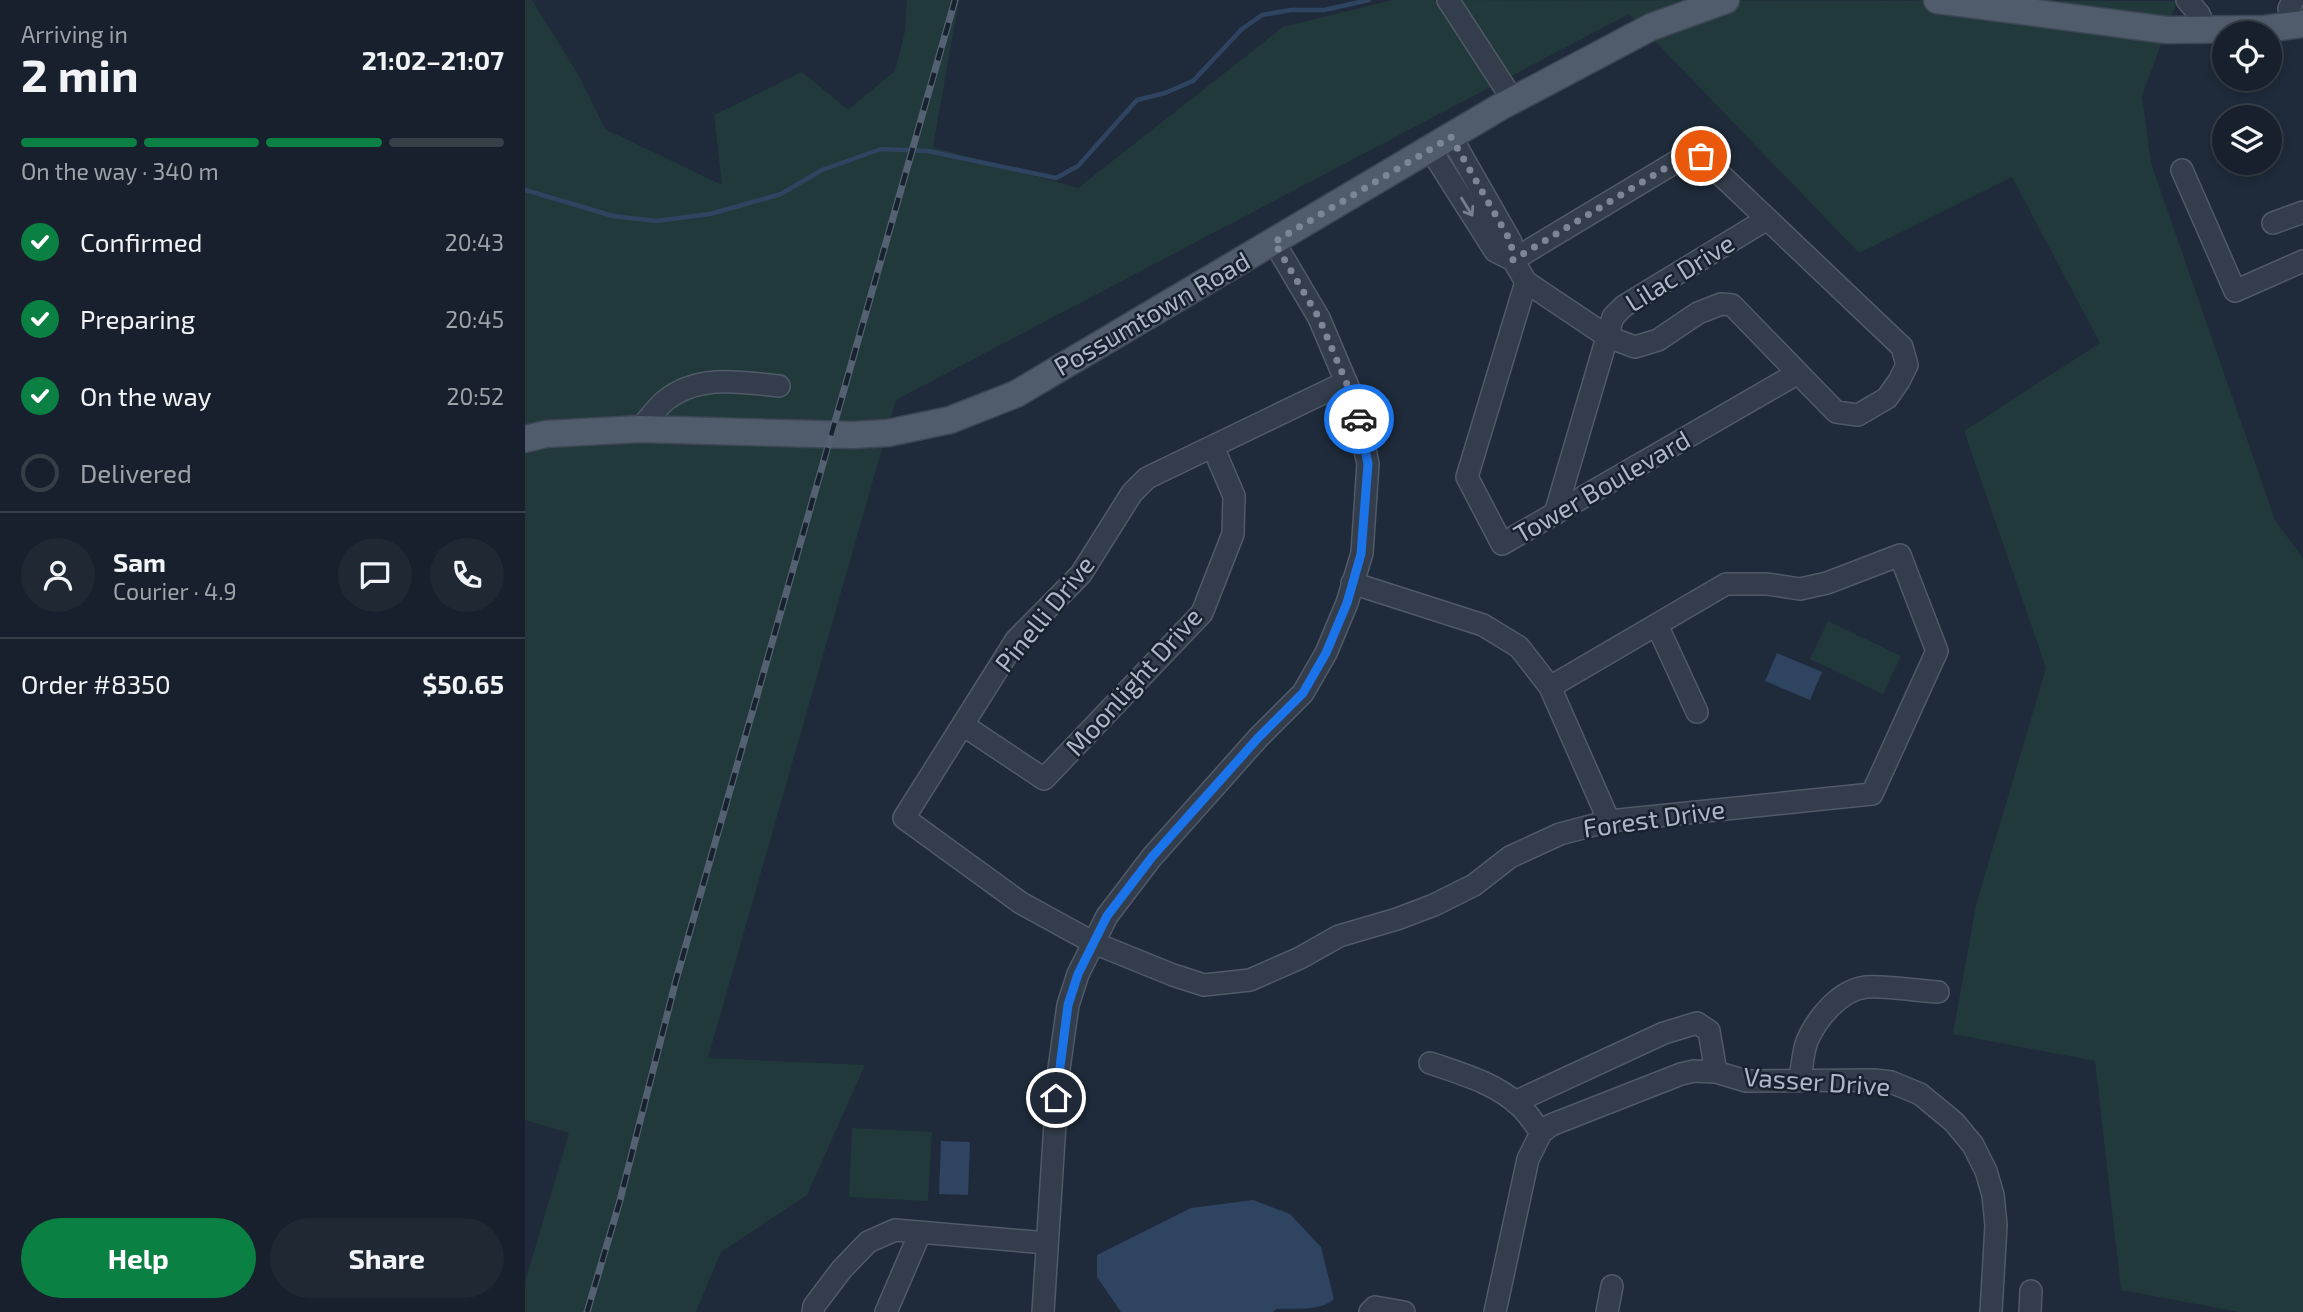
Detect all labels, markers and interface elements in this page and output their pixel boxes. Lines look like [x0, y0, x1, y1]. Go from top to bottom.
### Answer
text: Arriving in [21, 20, 128, 48]
map controls [2212, 21, 2282, 175]
button: locate [2212, 21, 2282, 91]
text: 21:02–21:07 [362, 44, 504, 75]
text: 2 min [21, 46, 139, 101]
button: layers [2212, 105, 2282, 175]
pin [1671, 126, 1731, 186]
icon: bag [1682, 137, 1720, 175]
text: On the way · 340 m [21, 157, 219, 185]
one-way arrow [1461, 197, 1475, 217]
icon: check [21, 223, 59, 261]
text: Confirmed [80, 226, 203, 257]
street label: Lilac Drive [1619, 226, 1739, 317]
text: 20:43 [445, 228, 504, 256]
street label: Possumtown Road [1048, 244, 1255, 381]
icon: check [21, 300, 59, 338]
text: Preparing [80, 303, 195, 334]
text: 20:45 [445, 305, 504, 333]
icon: check [21, 377, 59, 415]
text: On the way [80, 380, 211, 411]
text: 20:52 [447, 382, 504, 410]
courier [1324, 384, 1394, 454]
icon: car [1340, 400, 1378, 438]
street label: Tower Boulevard [1508, 423, 1695, 549]
text: Delivered [80, 457, 192, 488]
button: person [21, 538, 95, 612]
button: chat [338, 538, 412, 612]
button: phone [430, 538, 504, 612]
text: Sam [113, 546, 166, 577]
street label: Pinelli Drive [988, 549, 1100, 677]
text: Courier · 4.9 [113, 577, 237, 605]
street label: Moonlight Drive [1058, 601, 1208, 761]
text: Order #8350 [21, 668, 171, 699]
text: $50.65 [422, 668, 504, 699]
street label: Forest Drive [1581, 792, 1727, 843]
street label: Vasser Drive [1743, 1060, 1892, 1101]
pin [1026, 1068, 1086, 1128]
icon: home [1037, 1079, 1075, 1117]
button: Help [21, 1218, 256, 1298]
button: Share [270, 1218, 504, 1298]

